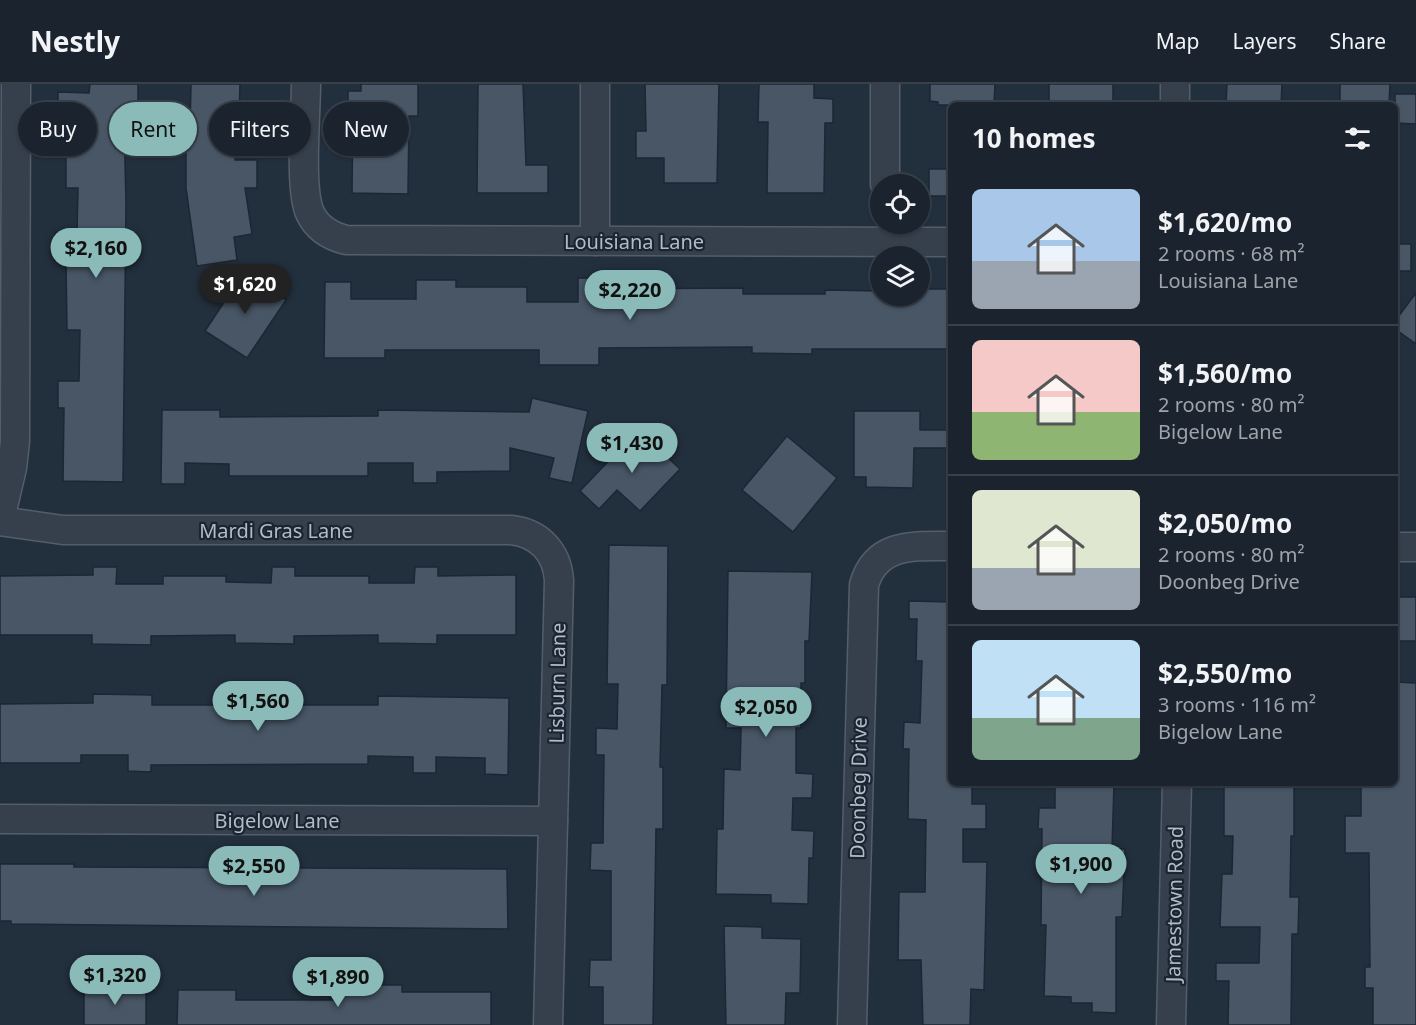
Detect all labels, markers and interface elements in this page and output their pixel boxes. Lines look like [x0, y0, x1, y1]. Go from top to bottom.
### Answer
text: Nestly [30, 22, 120, 60]
text: Map [1156, 27, 1200, 55]
text: Layers [1233, 27, 1297, 55]
text: Share [1330, 27, 1386, 55]
chip: Buy [18, 102, 97, 156]
chip: Rent [109, 102, 197, 156]
chip: Filters [209, 102, 311, 156]
chip: New [323, 102, 409, 156]
text: 10 homes [972, 120, 1096, 156]
icon: filters [1341, 122, 1374, 155]
map controls [870, 174, 930, 306]
button: locate [870, 174, 930, 234]
text: $1,620/mo [1158, 204, 1292, 240]
icon: home [1020, 213, 1092, 285]
pin: $2,160 [47, 228, 145, 279]
street label: Louisiana Lane [564, 228, 704, 255]
text: $2,160 [65, 234, 127, 261]
text: 2 rooms · 68 m² [1158, 240, 1305, 267]
button: layers [870, 246, 930, 306]
pin: $1,620 [196, 264, 294, 315]
text: Louisiana Lane [1158, 267, 1298, 294]
text: $1,620 [214, 270, 276, 297]
pin: $2,220 [581, 270, 679, 321]
text: $2,220 [599, 276, 661, 303]
text: $1,560/mo [1158, 355, 1292, 391]
icon: home [1020, 364, 1092, 436]
text: 2 rooms · 80 m² [1158, 391, 1305, 418]
text: Bigelow Lane [1158, 418, 1283, 445]
pin: $1,430 [583, 423, 681, 474]
text: $1,430 [601, 429, 663, 456]
text: $2,050/mo [1158, 505, 1292, 541]
icon: home [1020, 514, 1092, 586]
street label: Mardi Gras Lane [199, 517, 353, 544]
text: 2 rooms · 80 m² [1158, 541, 1305, 568]
text: Doonbeg Drive [1158, 568, 1300, 595]
street label: Lisburn Lane [542, 622, 572, 744]
text: $2,550/mo [1158, 655, 1292, 691]
icon: home [1020, 664, 1092, 736]
pin: $1,560 [209, 681, 307, 732]
text: $1,560 [227, 687, 289, 714]
pin: $2,050 [717, 687, 815, 738]
text: 3 rooms · 116 m² [1158, 691, 1316, 718]
text: $2,050 [735, 693, 797, 720]
street label: Doonbeg Drive [843, 717, 873, 859]
text: Bigelow Lane [1158, 718, 1283, 745]
street label: Bigelow Lane [215, 807, 339, 834]
street label: Jamestown Road [1159, 826, 1189, 984]
pin: $1,900 [1032, 844, 1130, 895]
pin: $2,550 [205, 846, 303, 897]
text: $1,900 [1050, 850, 1112, 877]
text: $2,550 [223, 852, 285, 879]
pin: $1,320 [66, 955, 164, 1006]
pin: $1,890 [289, 957, 387, 1008]
text: $1,320 [84, 961, 146, 988]
text: $1,890 [307, 963, 369, 990]

